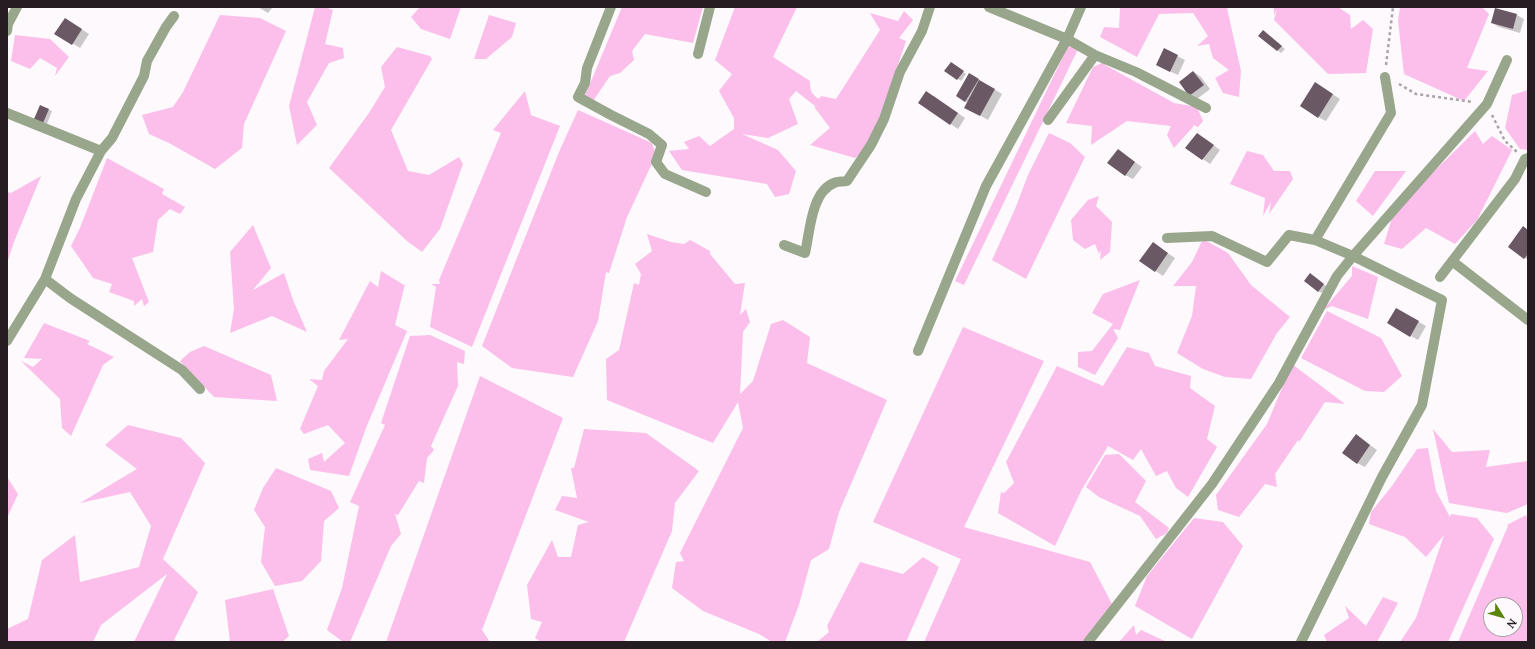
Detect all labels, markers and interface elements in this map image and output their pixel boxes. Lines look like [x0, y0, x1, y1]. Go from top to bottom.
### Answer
north arrow [1483, 597, 1523, 637]
text: N [1504, 616, 1520, 631]

